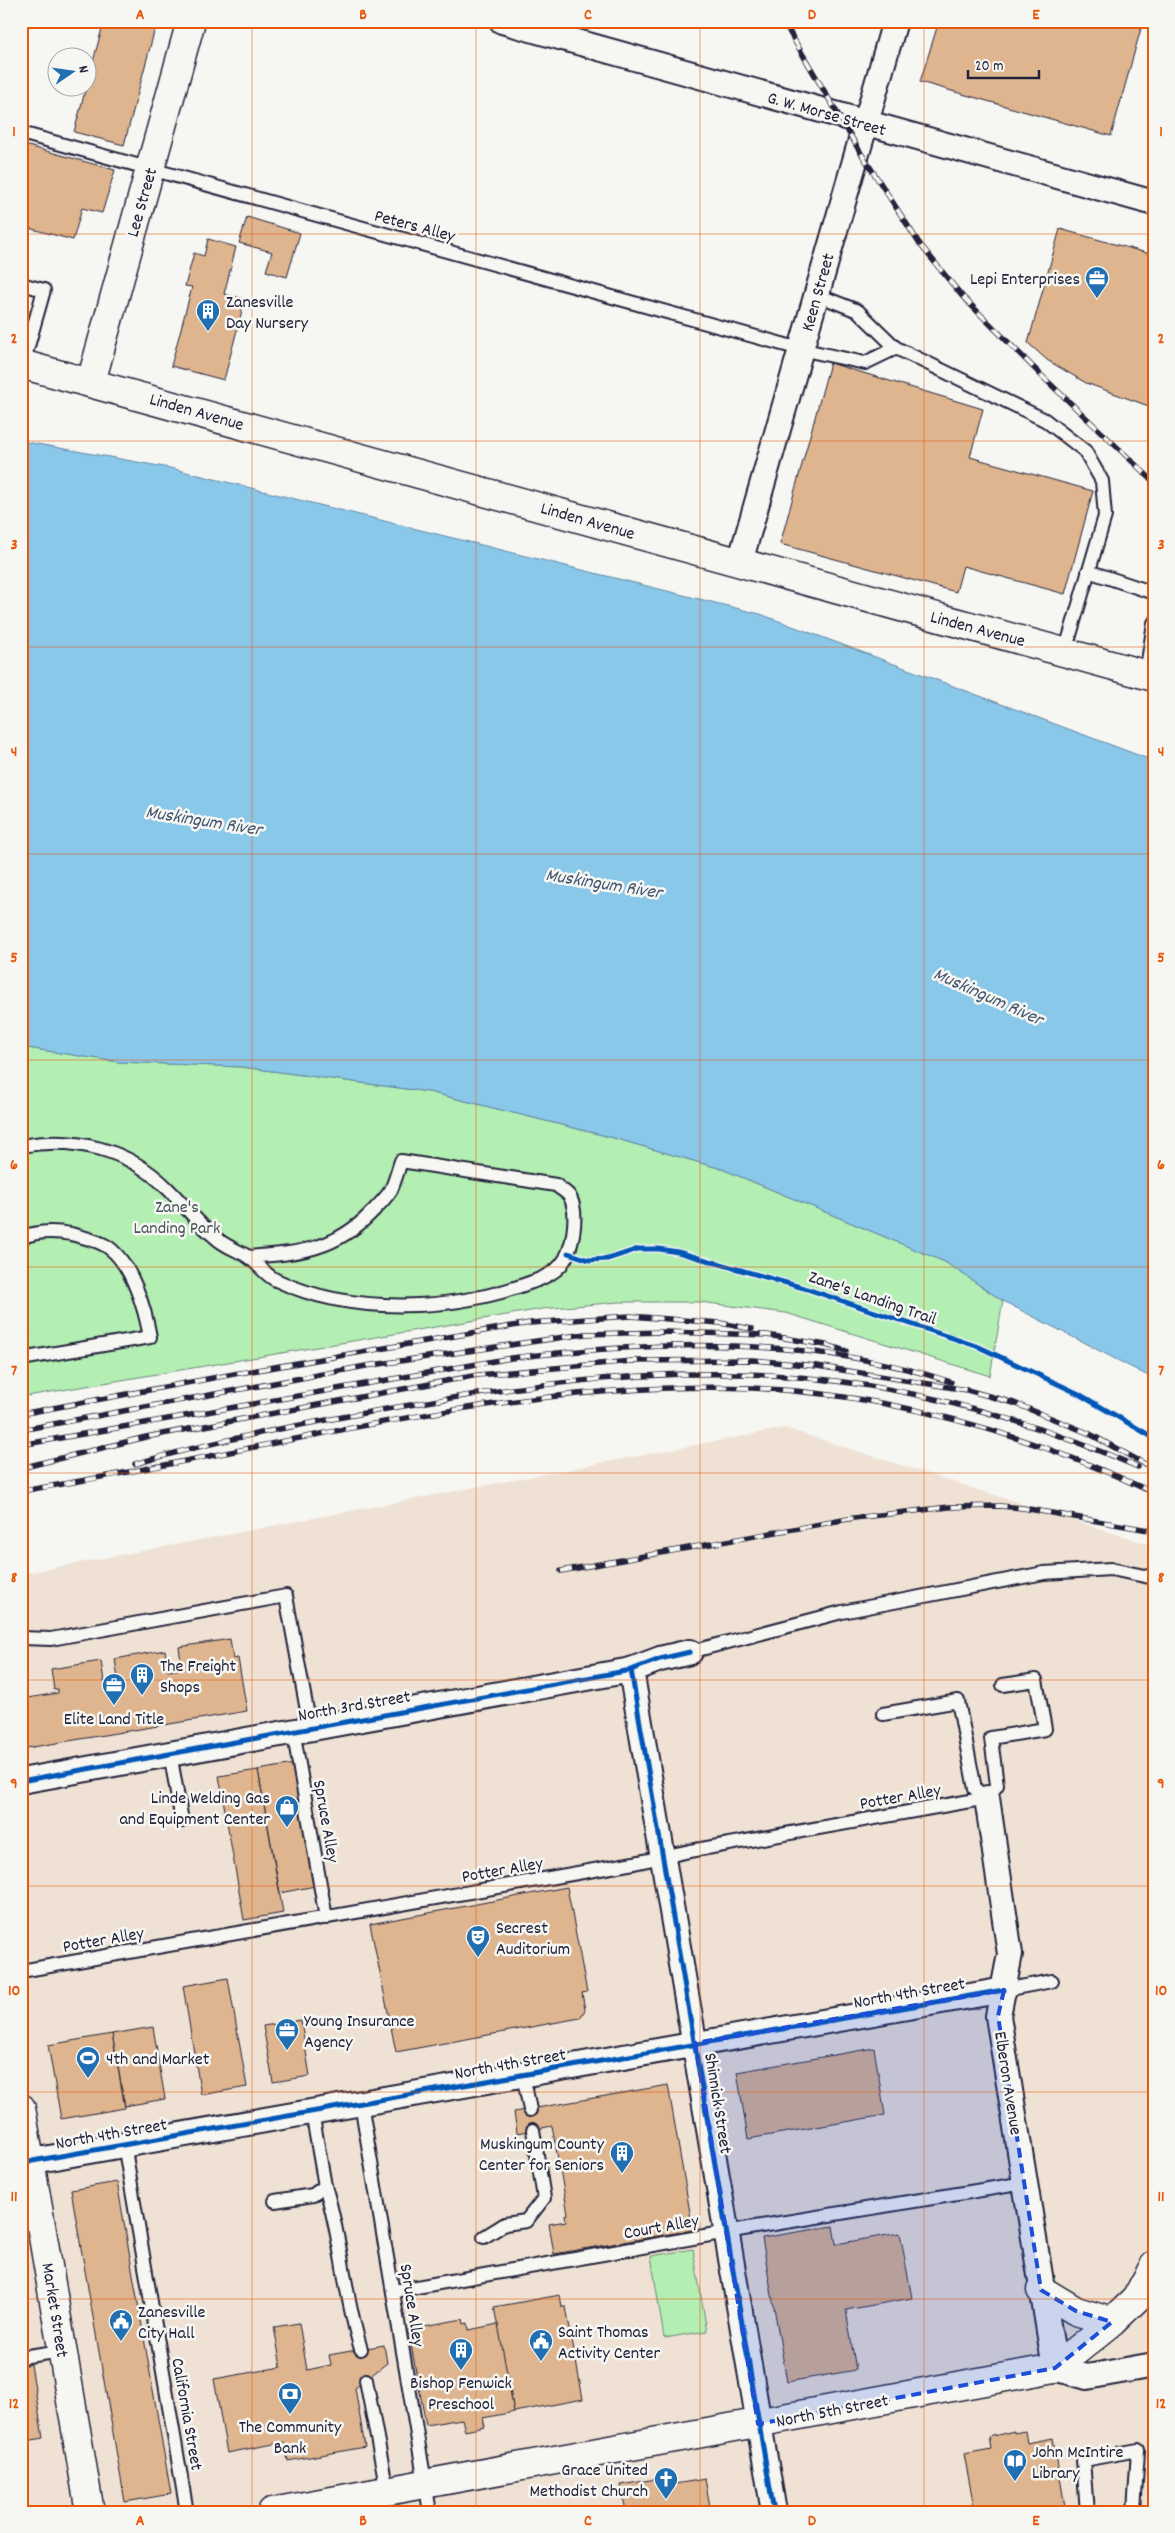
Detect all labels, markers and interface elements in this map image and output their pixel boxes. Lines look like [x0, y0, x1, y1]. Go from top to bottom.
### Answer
text: A [136, 4, 145, 27]
text: B [359, 4, 367, 27]
text: C [584, 4, 592, 27]
text: D [808, 4, 817, 27]
text: E [1032, 4, 1040, 27]
north arrow [48, 48, 98, 98]
scale bar [968, 48, 1039, 80]
text: 20 m [975, 56, 1003, 78]
text: N [72, 64, 93, 75]
street label: G. W. Morse Street [764, 87, 889, 144]
text: 1 [12, 121, 16, 144]
text: 1 [1159, 121, 1163, 144]
street label: Lee Street [122, 165, 165, 240]
street label: Peters Alley [371, 205, 458, 250]
street label: Keen Street [796, 250, 843, 335]
office icon: Lepi Enterprises [1084, 265, 1110, 299]
place label: Lepi Enterprises [970, 268, 1080, 293]
place label: Zanesville Day Nursery [226, 291, 309, 337]
building icon: Zanesville Day Nursery [195, 298, 221, 332]
text: 2 [11, 328, 18, 351]
text: 2 [1158, 328, 1165, 351]
street label: Linden Avenue [146, 388, 246, 439]
street label: Linden Avenue [537, 497, 637, 548]
text: 3 [10, 534, 18, 557]
text: 3 [1157, 534, 1165, 557]
street label: Linden Avenue [927, 606, 1028, 655]
text: 4 [11, 741, 17, 764]
text: 4 [1158, 741, 1164, 764]
water label: Muskingum River [143, 800, 265, 845]
water label: Muskingum River [543, 863, 665, 908]
text: 5 [10, 947, 18, 970]
text: 5 [1157, 947, 1165, 970]
water label: Muskingum River [928, 962, 1048, 1035]
text: 6 [10, 1154, 18, 1177]
text: 6 [1157, 1154, 1165, 1177]
park label: Zane's Landing Park [134, 1196, 220, 1242]
street label: Zane's Landing Trail [805, 1266, 940, 1333]
text: 7 [11, 1360, 17, 1383]
text: 7 [1158, 1360, 1164, 1383]
text: 8 [11, 1567, 18, 1590]
text: 8 [1158, 1567, 1165, 1590]
place label: The Freight Shops [160, 1655, 237, 1701]
building icon: The Freight Shops [129, 1662, 155, 1696]
office icon: Elite Land Title [101, 1672, 127, 1706]
street label: North 3rd Street [296, 1685, 413, 1730]
place label: Elite Land Title [64, 1708, 164, 1733]
text: 9 [10, 1773, 18, 1796]
text: 9 [1157, 1773, 1165, 1796]
street label: Spruce Alley [305, 1778, 344, 1865]
street label: Potter Alley [858, 1779, 944, 1818]
place label: Linde Welding Gas and Equipment Center [119, 1787, 270, 1833]
shop icon: Linde Welding Gas and Equipment Center [274, 1794, 300, 1828]
street label: Potter Alley [460, 1852, 546, 1891]
place label: Secrest Auditorium [496, 1917, 570, 1963]
street label: Potter Alley [61, 1922, 147, 1961]
theatre icon: Secrest Auditorium [465, 1924, 491, 1958]
street label: North 4th Street [852, 1972, 967, 2017]
text: 10 [8, 1980, 20, 2003]
text: 10 [1155, 1980, 1167, 2003]
place label: Young Insurance Agency [304, 2010, 415, 2056]
office icon: Young Insurance Agency [274, 2017, 300, 2051]
street label: Elberon Avenue [986, 2030, 1027, 2137]
street label: North 4th Street [453, 2043, 568, 2088]
sports icon: 4th and Market [75, 2045, 101, 2079]
place label: 4th and Market [106, 2048, 210, 2073]
street label: Shinnick Street [696, 2051, 737, 2156]
street label: North 4th Street [54, 2113, 169, 2158]
place label: Muskingum County Center for Seniors [479, 2133, 605, 2179]
building icon: Muskingum County Center for Seniors [609, 2140, 635, 2174]
text: 11 [10, 2186, 18, 2209]
text: 11 [1157, 2186, 1165, 2209]
street label: Court Alley [622, 2209, 702, 2247]
street label: Market Street [34, 2261, 73, 2360]
street label: Spruce Alley [392, 2262, 430, 2349]
place label: Zanesville City Hall [138, 2301, 206, 2347]
public building icon: Zanesville City Hall [108, 2308, 134, 2342]
place label: Saint Thomas Activity Center [558, 2321, 661, 2367]
public building icon: Saint Thomas Activity Center [528, 2328, 554, 2362]
building icon: Bishop Fenwick Preschool [448, 2337, 474, 2371]
street label: California Street [163, 2356, 208, 2473]
place label: Bishop Fenwick Preschool [410, 2372, 512, 2418]
bank icon: The Community Bank [277, 2381, 303, 2415]
street label: North 5th Street [774, 2389, 891, 2436]
text: 12 [9, 2393, 19, 2416]
text: 12 [1156, 2393, 1166, 2416]
place label: The Community Bank [239, 2416, 342, 2462]
place label: John McIntire Library [1032, 2441, 1124, 2487]
library icon: John McIntire Library [1002, 2448, 1028, 2482]
place label: Grace United Methodist Church [530, 2459, 648, 2505]
church icon: Grace United Methodist Church [653, 2466, 679, 2500]
text: A [136, 2510, 145, 2533]
text: B [359, 2510, 367, 2533]
text: C [584, 2510, 592, 2533]
text: D [808, 2510, 817, 2533]
text: E [1032, 2510, 1040, 2533]

